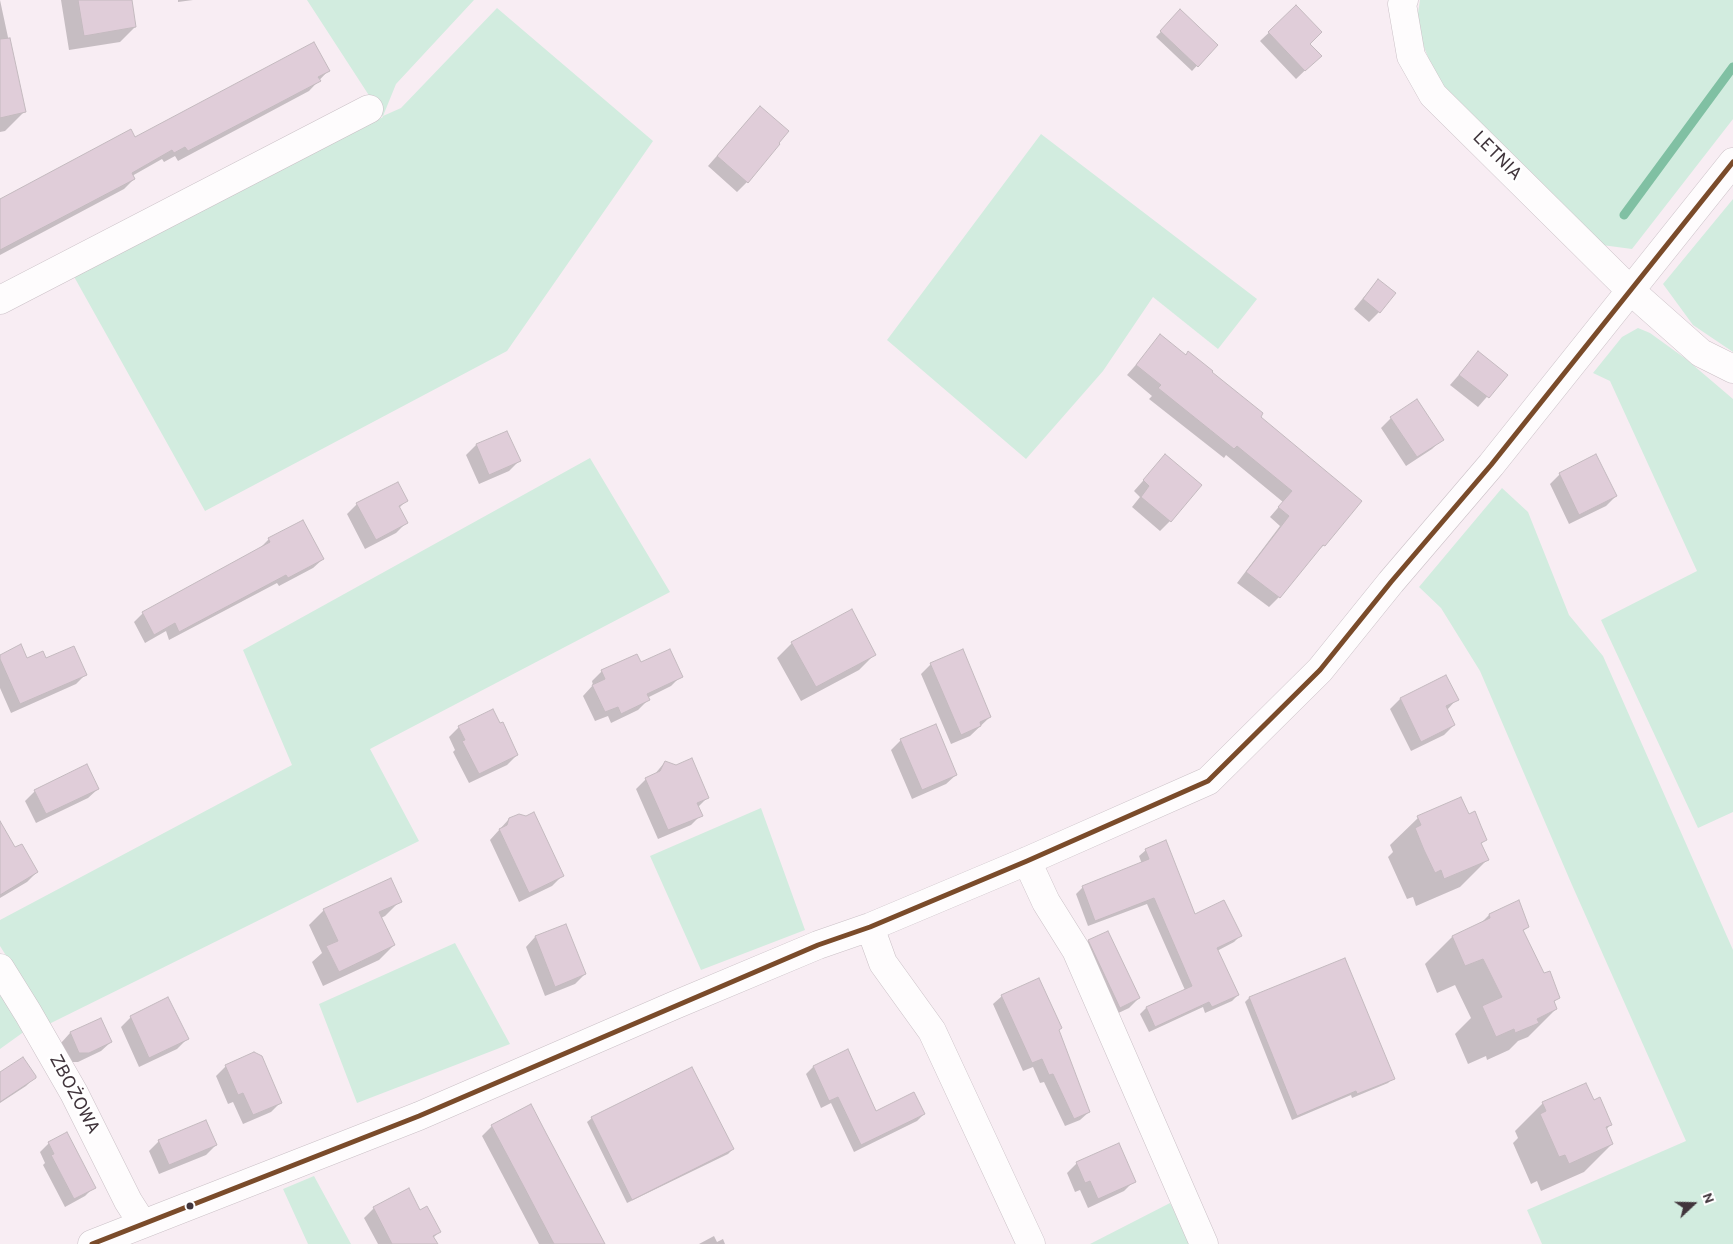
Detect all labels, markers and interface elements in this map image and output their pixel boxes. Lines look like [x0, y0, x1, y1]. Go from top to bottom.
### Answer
street label: LETNIA [1467, 128, 1525, 186]
street label: ZBOŻOWA [43, 1052, 103, 1138]
north arrow [1668, 1179, 1718, 1229]
text: N [1698, 1191, 1717, 1206]
unlabelled marker [185, 1201, 195, 1211]

